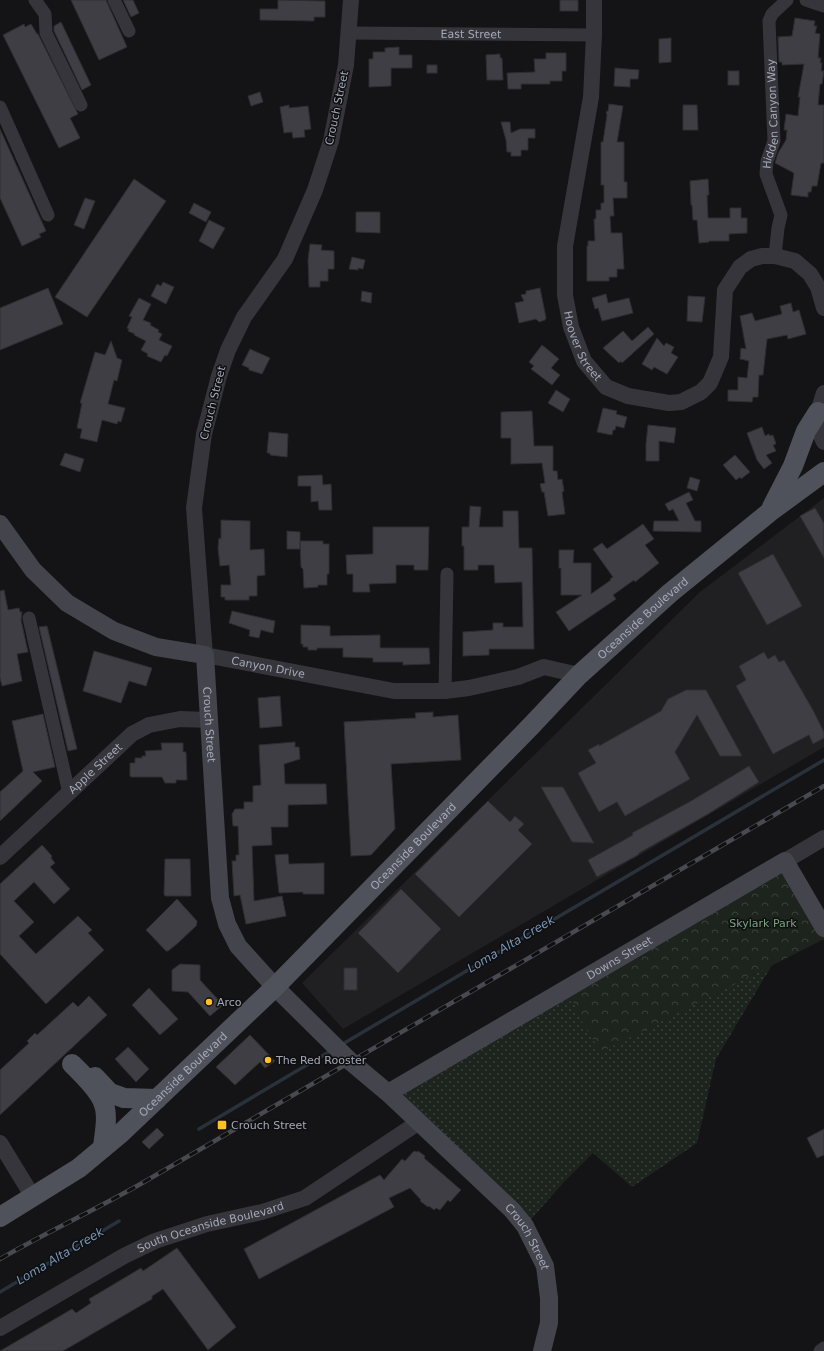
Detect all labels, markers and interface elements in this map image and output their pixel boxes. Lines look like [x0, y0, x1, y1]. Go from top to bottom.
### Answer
street label: East Street [441, 27, 502, 41]
street label: Hidden Canyon Way [760, 58, 781, 169]
street label: Crouch Street [323, 69, 351, 146]
street label: Hoover Street [562, 310, 605, 384]
street label: Crouch Street [198, 364, 229, 441]
street label: Oceanside Boulevard [595, 574, 691, 662]
street label: Canyon Drive [230, 654, 306, 680]
street label: Crouch Street [200, 686, 218, 763]
street label: Apple Street [66, 740, 125, 796]
street label: Oceanside Boulevard [367, 800, 459, 893]
water label: Loma Alta Creek [465, 912, 558, 976]
park label: Skylark Park [729, 917, 797, 930]
street label: Downs Street [584, 933, 655, 982]
place label: Arco [217, 996, 242, 1009]
marker: Arco [204, 997, 214, 1007]
street label: Oceanside Boulevard [136, 1029, 230, 1119]
place label: The Red Rooster [275, 1054, 367, 1067]
marker: The Red Rooster [263, 1055, 273, 1065]
marker: Crouch Street [216, 1119, 228, 1131]
place label: Crouch Street [231, 1119, 307, 1132]
street label: South Oceanside Boulevard [135, 1199, 285, 1255]
street label: Crouch Street [503, 1201, 552, 1271]
water label: Loma Alta Creek [14, 1224, 107, 1288]

